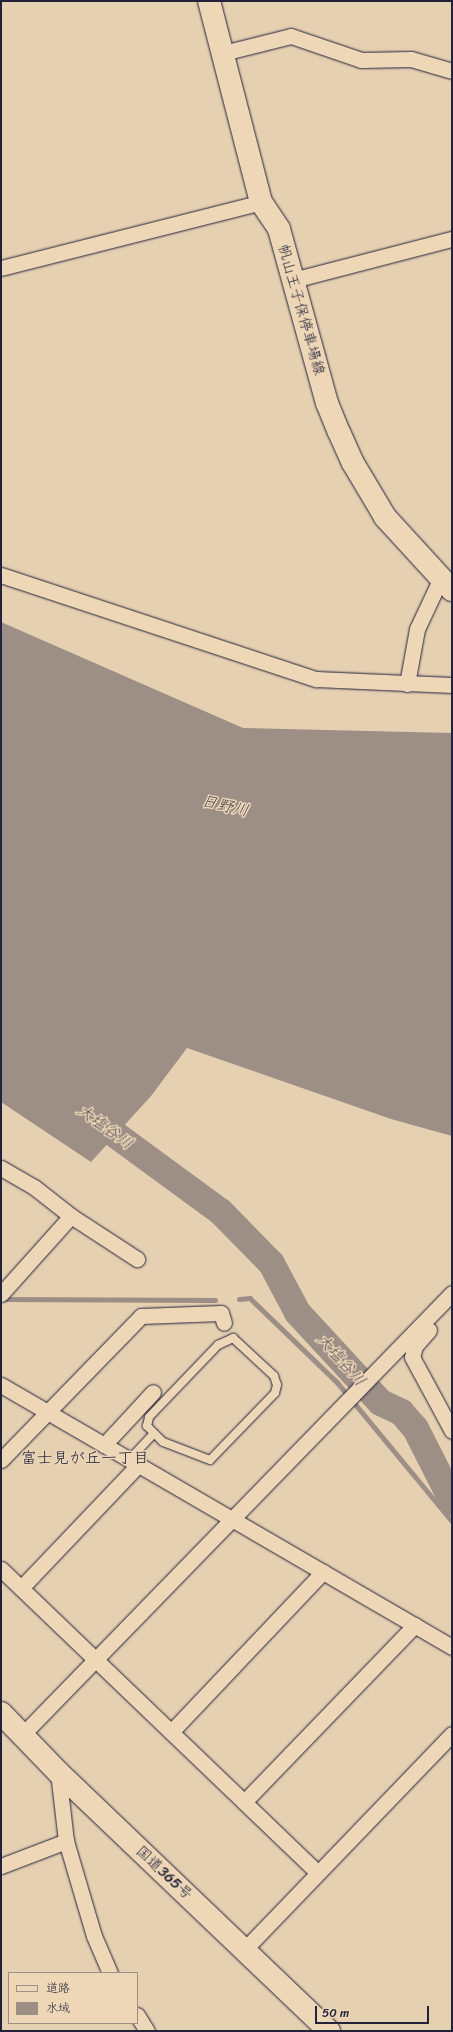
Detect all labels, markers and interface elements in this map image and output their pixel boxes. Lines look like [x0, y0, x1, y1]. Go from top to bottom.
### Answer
street label: 帆山王子保停車場線 [274, 243, 328, 377]
water label: 日野川 [199, 791, 251, 821]
water label: 大塩谷川 [73, 1100, 137, 1154]
water label: 大塩谷川 [312, 1330, 370, 1390]
district label: 富士見が丘一丁目 [21, 1448, 149, 1468]
street label: 国道365号 [132, 1842, 196, 1904]
legend [8, 1972, 138, 2024]
text: 道路 [46, 1977, 70, 1999]
text: 水域 [46, 1997, 70, 2019]
scale bar [317, 1998, 431, 2024]
text: 50 m [322, 2002, 349, 2024]

